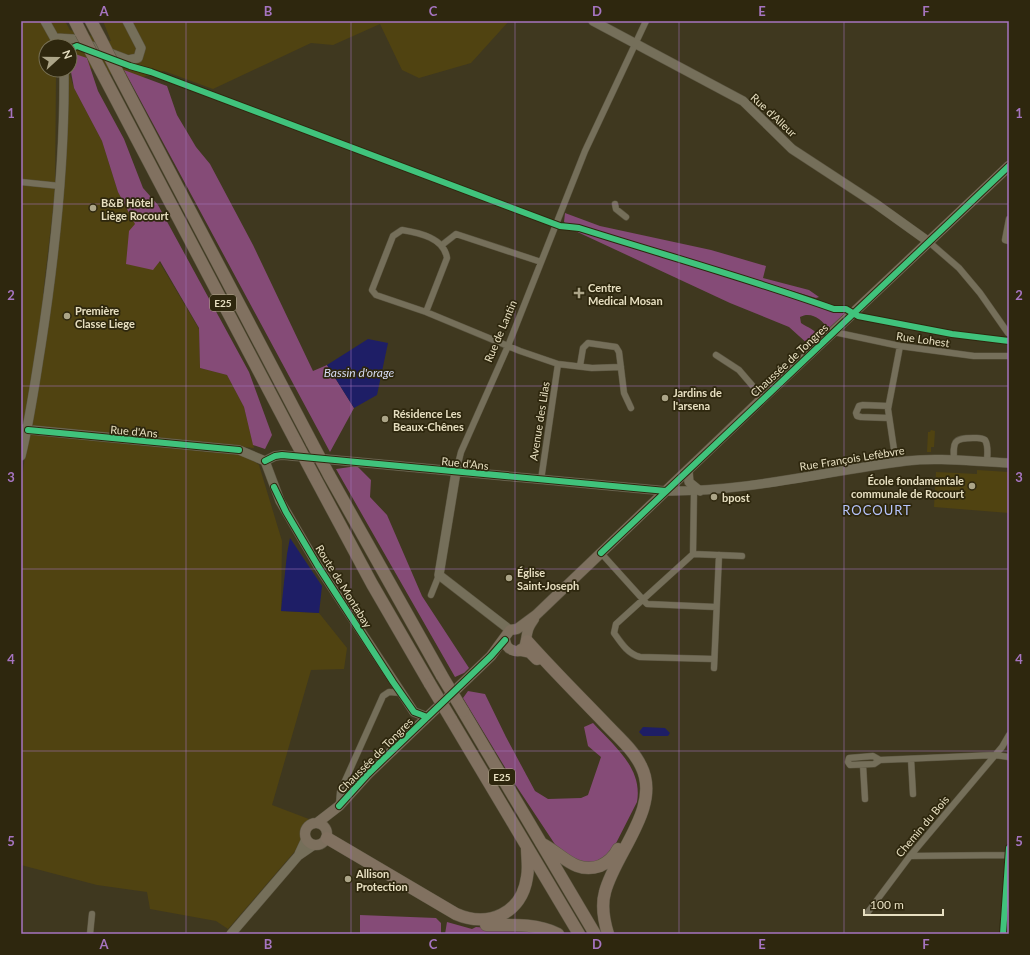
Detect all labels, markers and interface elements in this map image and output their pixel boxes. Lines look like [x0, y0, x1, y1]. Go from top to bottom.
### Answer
text: A [98, 3, 109, 19]
text: B [264, 3, 273, 19]
text: C [429, 3, 438, 19]
text: D [592, 3, 602, 19]
text: E [758, 3, 766, 19]
text: F [922, 3, 930, 19]
north arrow [38, 38, 78, 78]
text: N [60, 48, 75, 61]
street label: Rue d'Alleur [748, 91, 800, 139]
text: 1 [7, 105, 15, 121]
text: 1 [1015, 105, 1023, 121]
place label: B&B Hôtel Liège Rocourt [101, 196, 169, 222]
marker: B&B Hôtel Liège Rocourt [88, 203, 98, 213]
place label: Centre Medical Mosan [588, 281, 663, 307]
text: 2 [7, 287, 15, 303]
marker: Centre Medical Mosan [573, 287, 585, 299]
text: 2 [1015, 287, 1023, 303]
road number: E25 [210, 295, 236, 311]
street label: Rue de Lantin [481, 298, 519, 364]
place label: Première Classe Liege [75, 304, 135, 330]
marker: Première Classe Liege [62, 311, 72, 321]
street label: Chaussée de Tongres [748, 321, 831, 399]
street label: Rue Lohest [896, 329, 950, 349]
water label: Bassin d'orage [324, 365, 395, 380]
street label: Avenue des Lilas [526, 380, 552, 461]
place label: Jardins de l'arsena [673, 386, 722, 412]
marker: Jardins de l'arsena [660, 393, 670, 403]
place label: Résidence Les Beaux-Chênes [393, 407, 464, 433]
marker: Résidence Les Beaux-Chênes [380, 414, 390, 424]
street label: Rue d'Ans [110, 422, 158, 440]
street label: Rue François Lefèbvre [799, 443, 906, 473]
street label: Rue d'Ans [441, 454, 490, 472]
text: 3 [7, 469, 15, 485]
text: 3 [1015, 469, 1023, 485]
place label: École fondamentale communale de Rocourt [851, 474, 965, 500]
marker: École fondamentale communale de Rocourt [967, 481, 977, 491]
place label: bpost [722, 491, 751, 504]
marker: bpost [709, 492, 719, 502]
district label: ROCOURT [842, 502, 912, 518]
street label: Route de Montabay [313, 542, 375, 630]
place label: Église Saint-Joseph [517, 566, 579, 592]
marker: Église Saint-Joseph [504, 573, 514, 583]
text: 4 [7, 651, 15, 667]
text: 4 [1015, 651, 1023, 667]
street label: Chaussée de Tongres [335, 714, 416, 795]
road number: E25 [489, 769, 515, 785]
street label: Chemin du Bois [893, 793, 951, 859]
text: 5 [7, 833, 15, 849]
text: 5 [1015, 833, 1023, 849]
place label: Allison Protection [355, 867, 408, 893]
marker: Allison Protection [343, 874, 353, 884]
scale bar [864, 891, 943, 917]
text: 100 m [870, 897, 904, 912]
text: A [98, 936, 109, 952]
text: B [264, 936, 273, 952]
text: C [429, 936, 438, 952]
text: D [592, 936, 602, 952]
text: E [758, 936, 766, 952]
text: F [922, 936, 930, 952]

